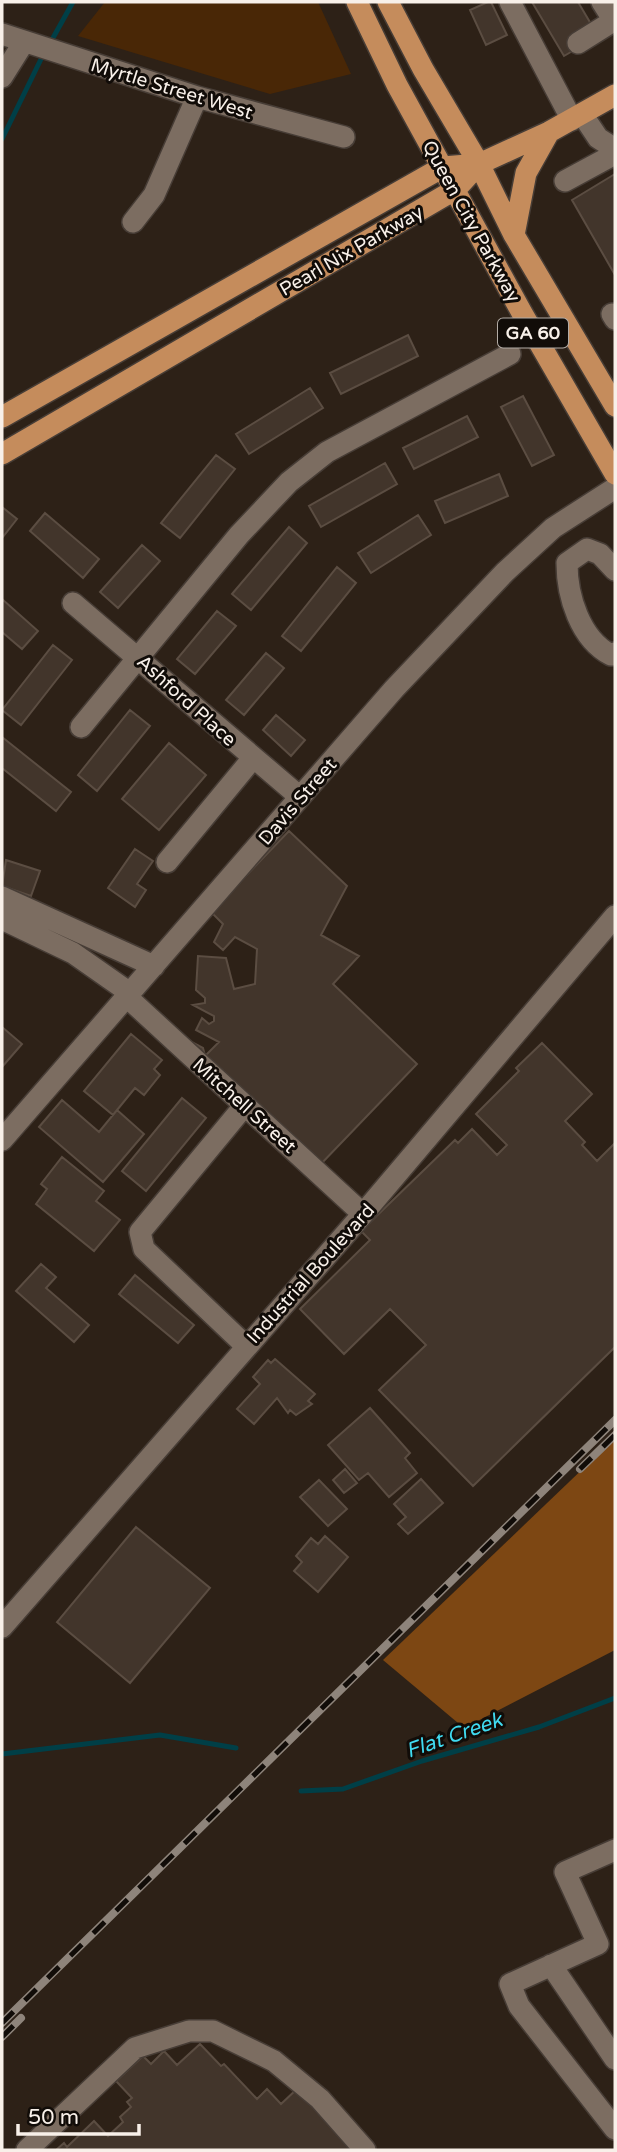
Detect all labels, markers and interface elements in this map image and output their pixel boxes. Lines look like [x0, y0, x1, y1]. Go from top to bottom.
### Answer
street label: Myrtle Street West [88, 54, 255, 124]
street label: Queen City Parkway [418, 137, 525, 306]
street label: Pearl Nix Parkway [276, 201, 427, 301]
road number: GA 60 [498, 318, 568, 348]
street label: Ashford Place [132, 651, 240, 751]
street label: Davis Street [254, 754, 341, 850]
street label: Mitchell Street [188, 1054, 300, 1158]
street label: Industrial Boulevard [242, 1199, 379, 1348]
water label: Flat Creek [403, 1707, 507, 1764]
scale bar [18, 2092, 138, 2136]
text: 50 m [28, 2105, 79, 2130]

